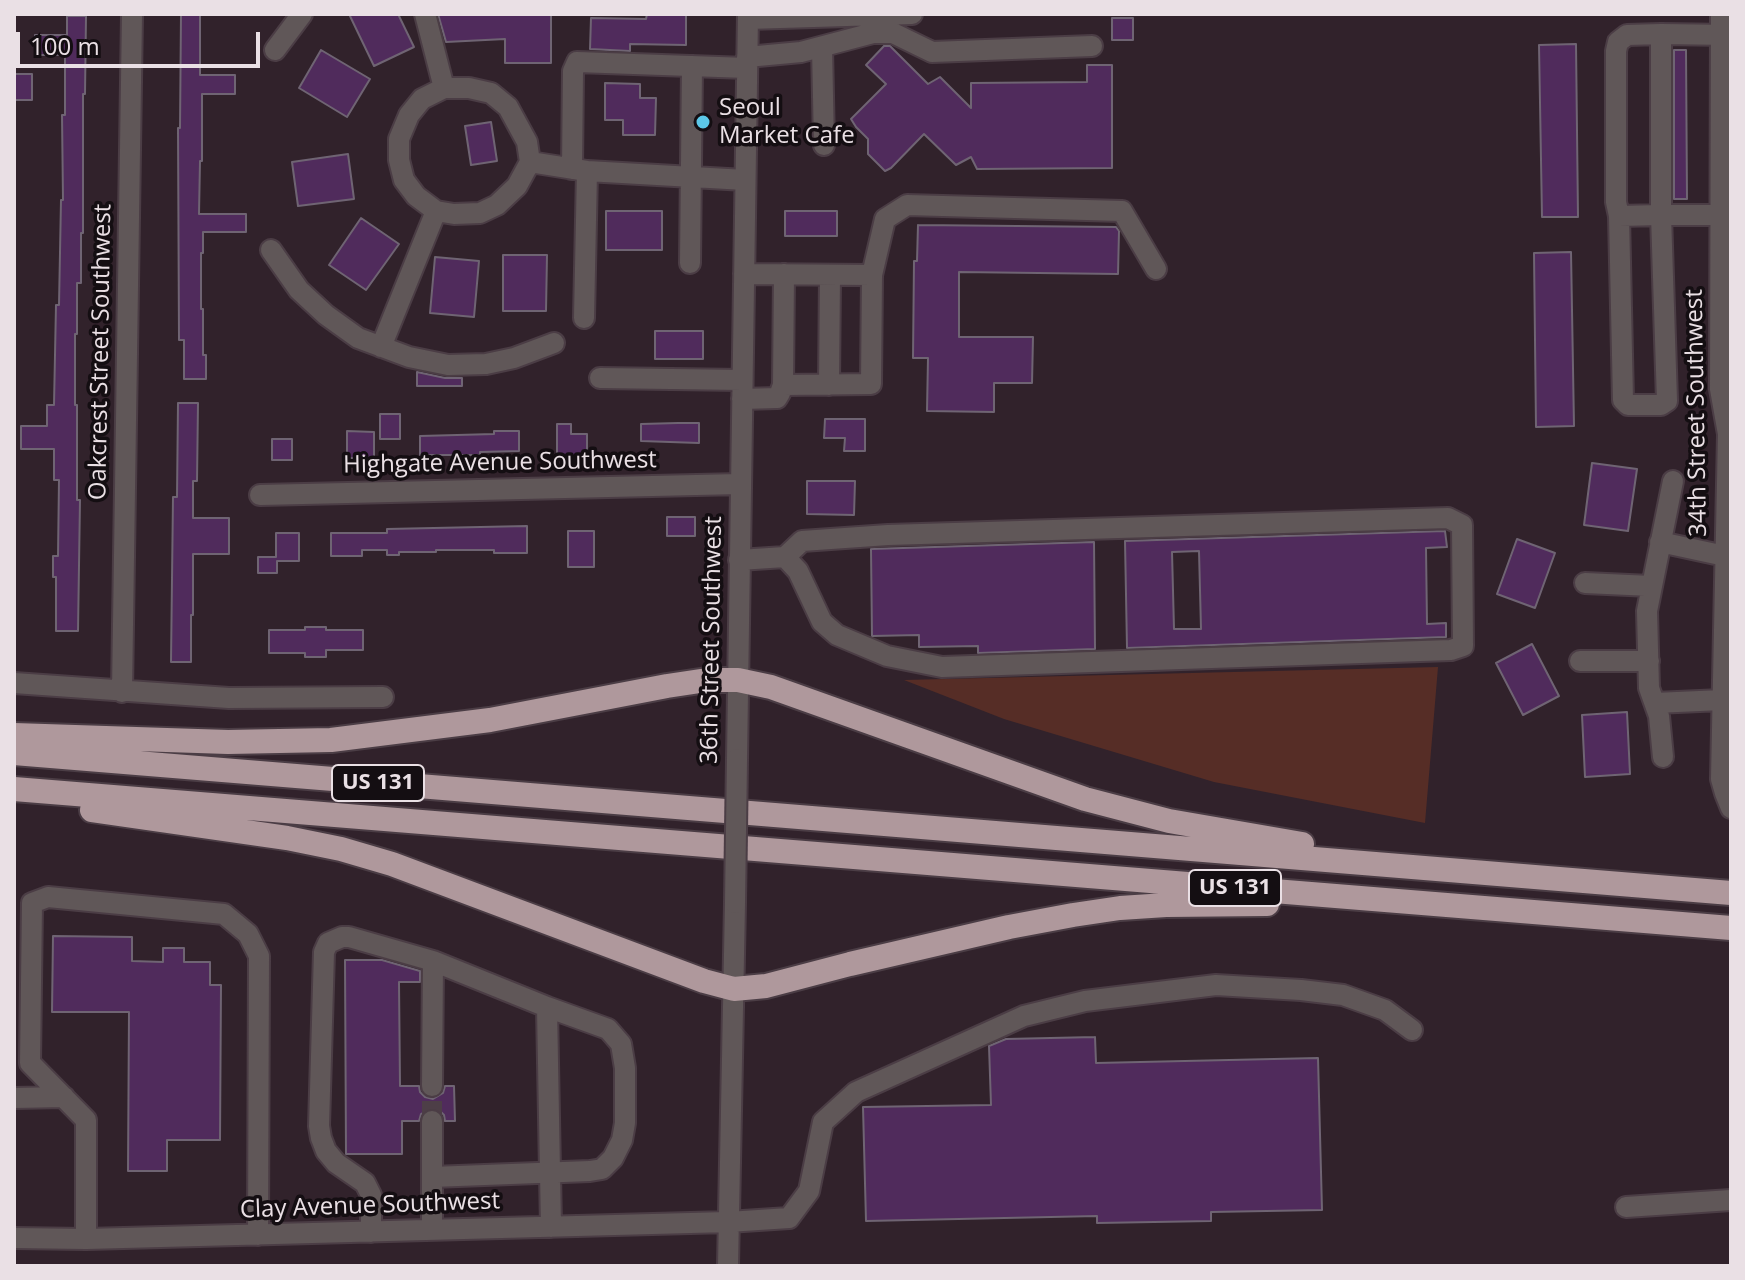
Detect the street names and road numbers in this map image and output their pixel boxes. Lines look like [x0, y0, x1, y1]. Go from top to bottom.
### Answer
street label: Oakcrest Street Southwest [84, 203, 118, 501]
street label: 34th Street Southwest [1680, 289, 1714, 537]
street label: Highgate Avenue Southwest [343, 446, 657, 480]
street label: 36th Street Southwest [695, 516, 729, 764]
road number: US 131 [332, 765, 424, 801]
road number: US 131 [1189, 870, 1281, 906]
street label: Clay Avenue Southwest [239, 1187, 501, 1225]

